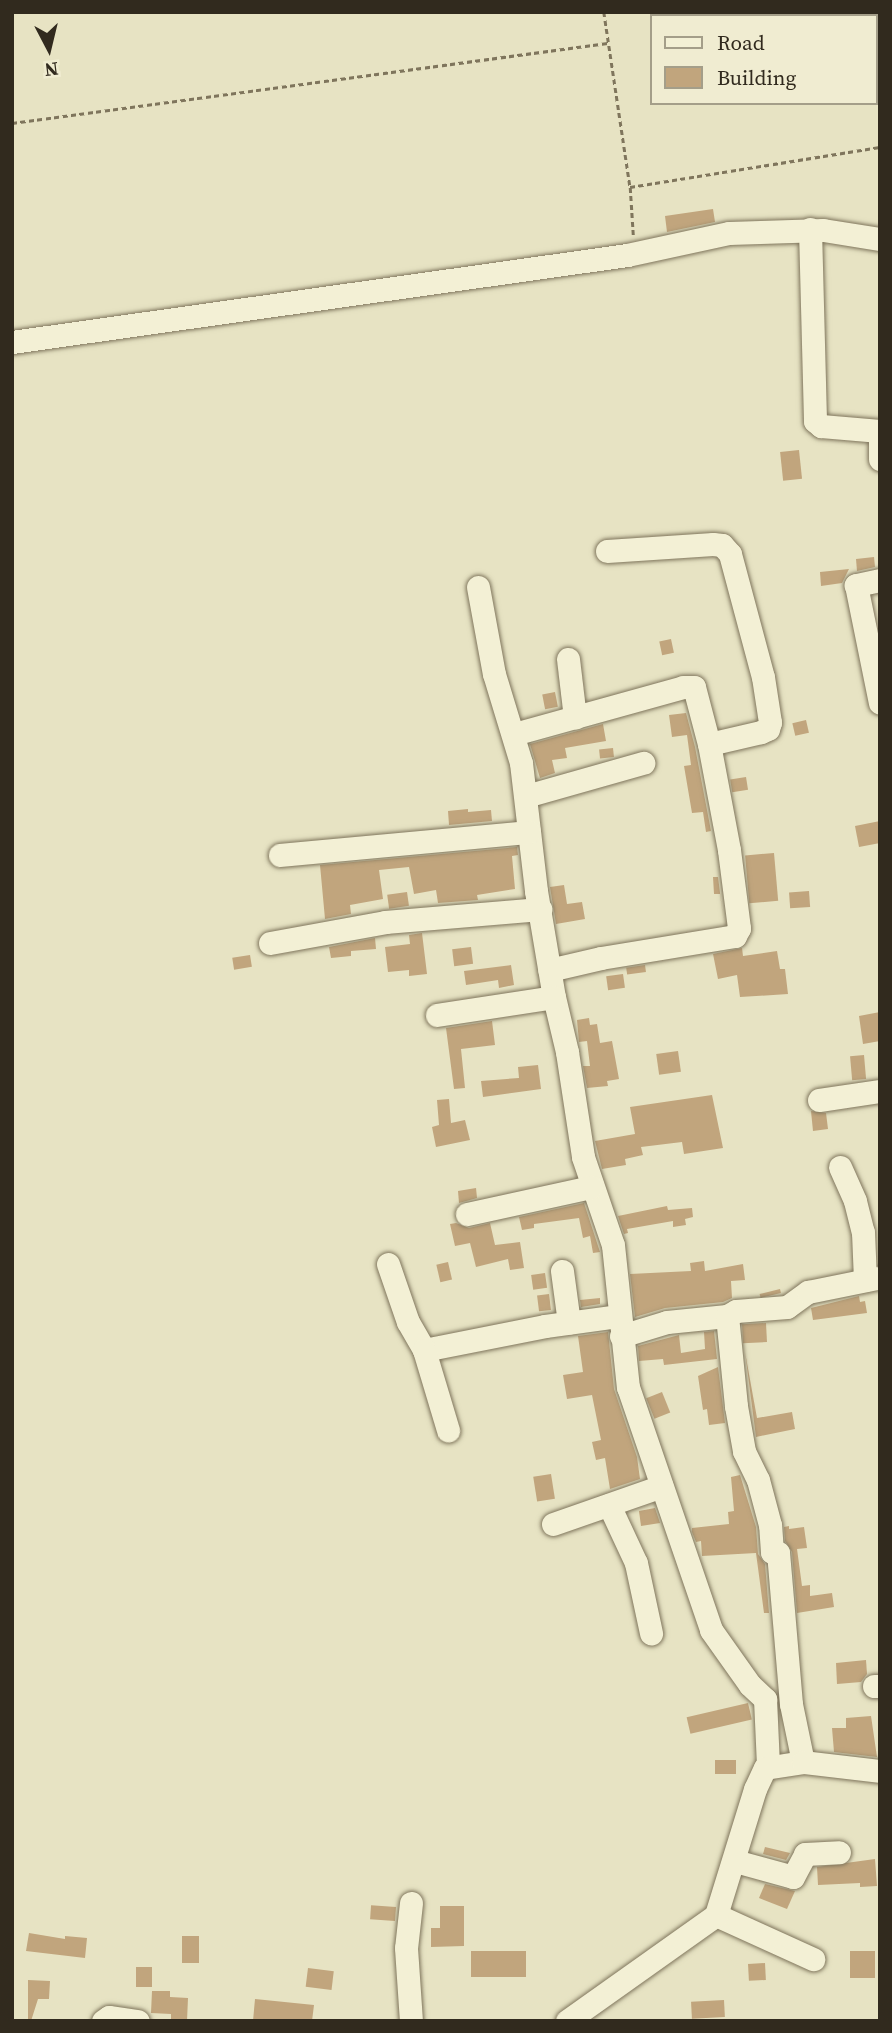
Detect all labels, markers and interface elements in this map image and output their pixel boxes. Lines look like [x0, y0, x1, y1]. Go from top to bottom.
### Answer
north arrow [14, 14, 84, 84]
legend [650, 14, 878, 105]
text: Road [717, 28, 765, 57]
text: N [43, 56, 60, 84]
text: Building [717, 63, 796, 92]

